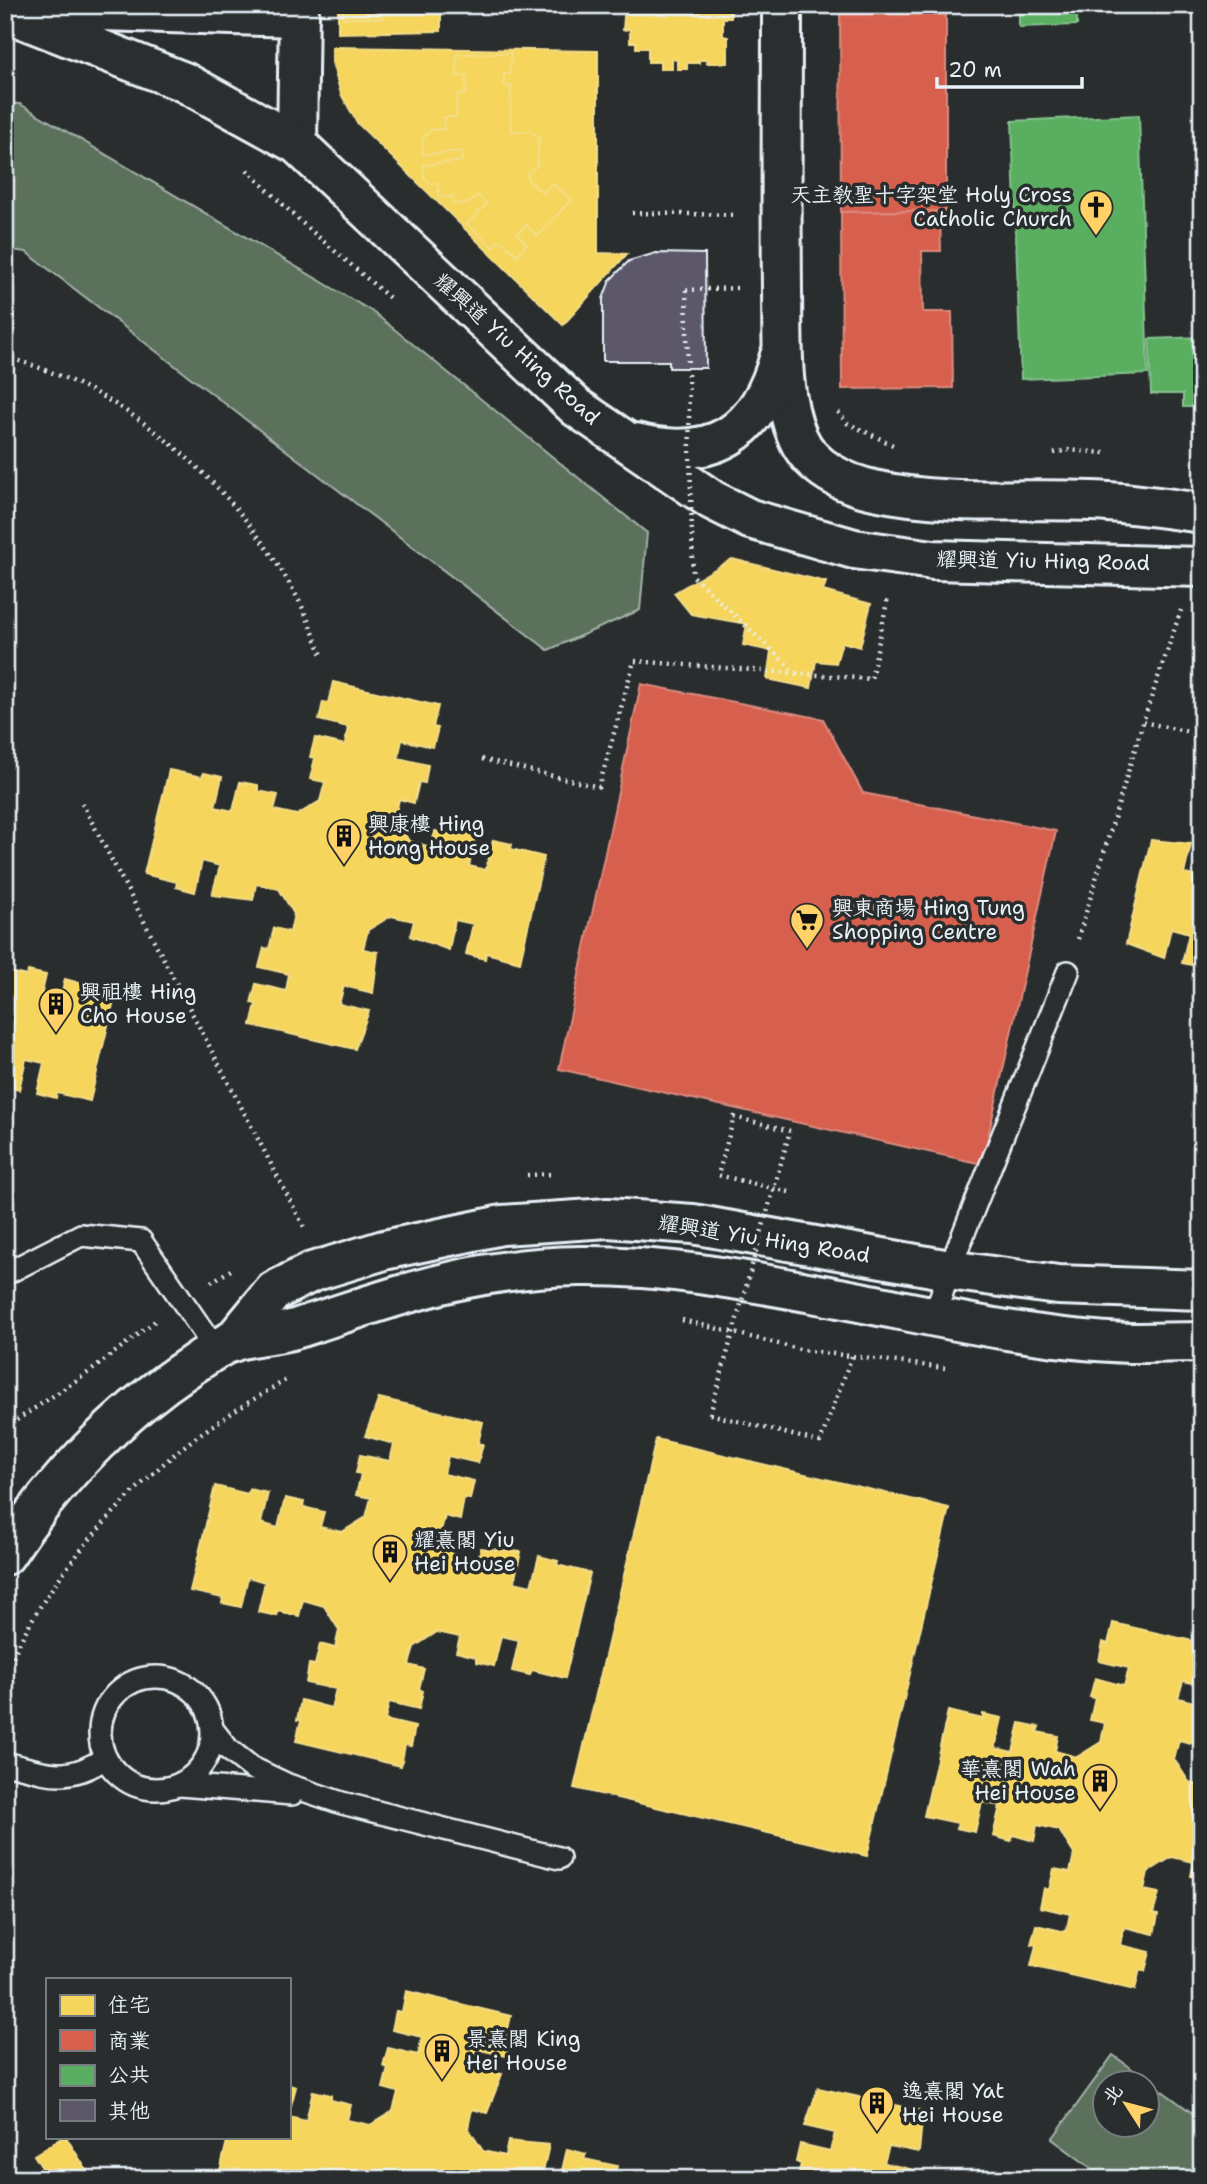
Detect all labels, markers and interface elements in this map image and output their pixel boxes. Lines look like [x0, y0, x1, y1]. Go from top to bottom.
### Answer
scale bar [937, 46, 1083, 90]
text: 20 m [948, 56, 1002, 84]
place label: 天主教聖十字架堂 Holy Cross Catholic Church [790, 181, 1072, 233]
church icon: 天主教聖十字架堂 Holy Cross Catholic Church [1077, 188, 1115, 237]
street label: 耀興道 Yiu Hing Road [428, 267, 606, 431]
street label: 耀興道 Yiu Hing Road [936, 545, 1150, 577]
place label: 興康樓 Hing Hong House [368, 810, 490, 862]
building icon: 興康樓 Hing Hong House [325, 817, 363, 866]
place label: 興東商場 Hing Tung Shopping Centre [832, 894, 1025, 946]
supermarket icon: 興東商場 Hing Tung Shopping Centre [788, 901, 826, 950]
place label: 興祖樓 Hing Cho House [80, 978, 196, 1030]
building icon: 興祖樓 Hing Cho House [37, 985, 75, 1034]
street label: 耀興道 Yiu Hing Road [656, 1208, 872, 1270]
place label: 耀熹閣 Yiu Hei House [414, 1526, 516, 1578]
building icon: 耀熹閣 Yiu Hei House [371, 1533, 409, 1582]
place label: 華熹閣 Wah Hei House [960, 1755, 1076, 1807]
building icon: 華熹閣 Wah Hei House [1081, 1762, 1119, 1811]
legend [46, 1978, 290, 2138]
text: 住宅 [108, 1991, 150, 2019]
place label: 景熹閣 King Hei House [466, 2025, 581, 2077]
text: 商業 [108, 2027, 150, 2055]
building icon: 景熹閣 King Hei House [423, 2032, 461, 2081]
text: 公共 [108, 2061, 150, 2089]
north arrow [1092, 2068, 1162, 2138]
place label: 逸熹閣 Yat Hei House [902, 2077, 1004, 2129]
text: 北 [1097, 2079, 1128, 2109]
building icon: 逸熹閣 Yat Hei House [858, 2084, 896, 2133]
text: 其他 [108, 2097, 150, 2125]

